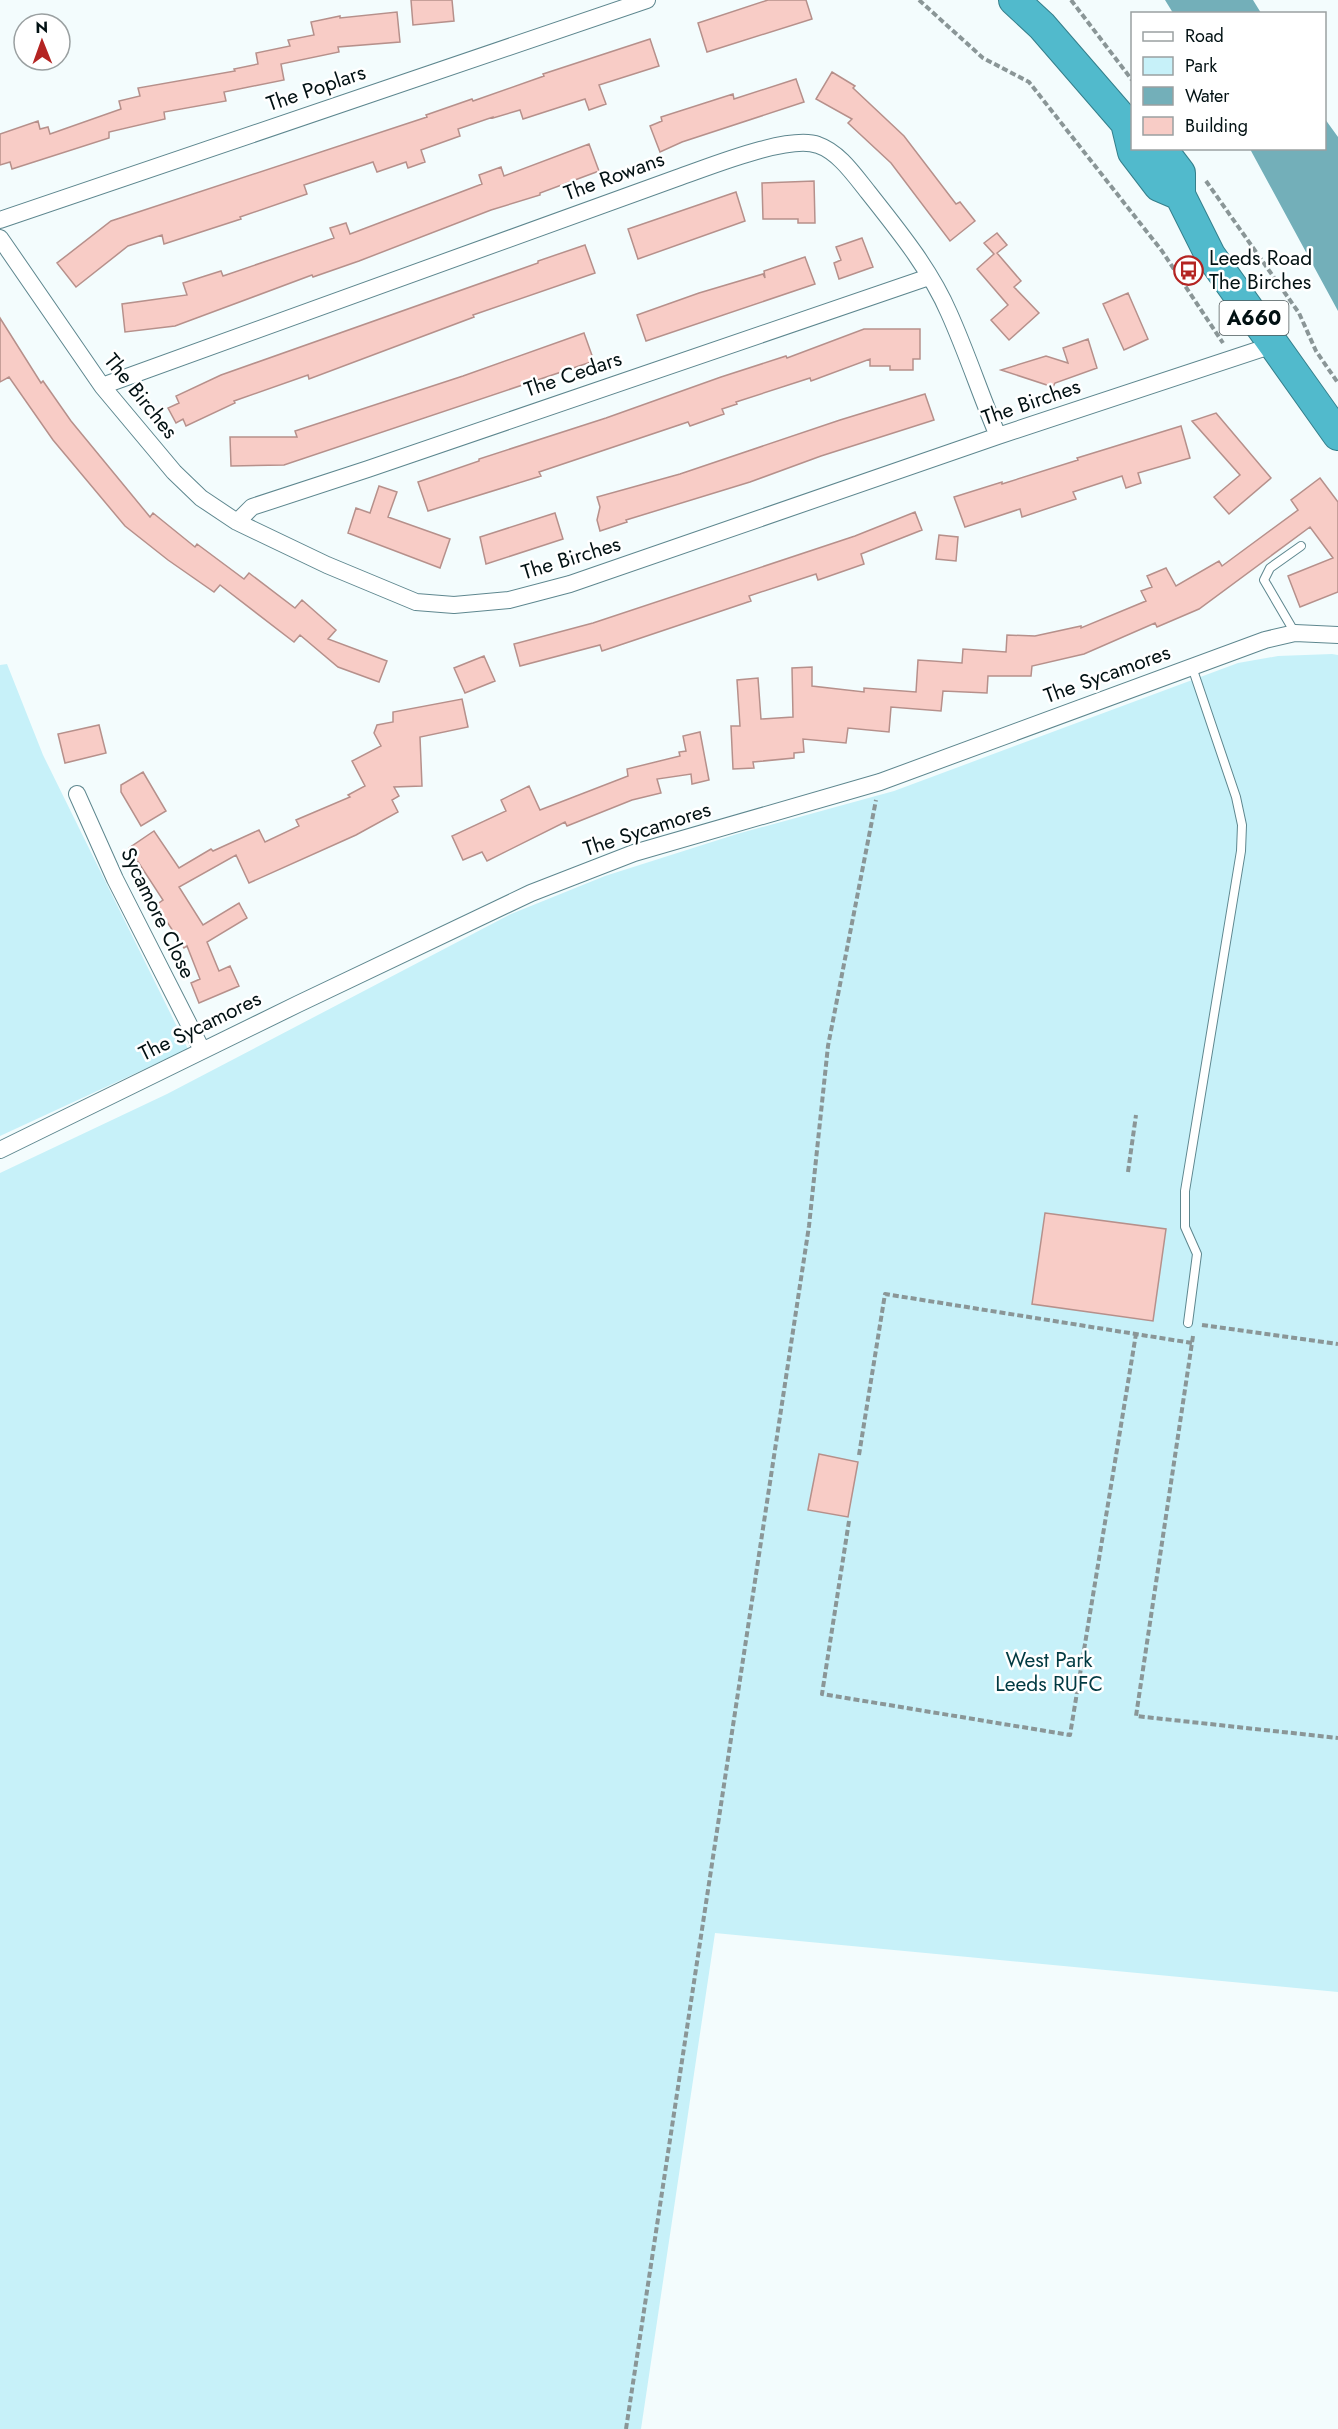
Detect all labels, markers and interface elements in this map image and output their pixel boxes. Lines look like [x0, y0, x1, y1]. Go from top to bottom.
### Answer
north arrow [12, 12, 72, 72]
legend [1131, 12, 1326, 150]
text: N [35, 16, 48, 39]
text: Road [1185, 23, 1224, 49]
text: Park [1185, 53, 1217, 79]
street label: The Poplars [263, 57, 369, 119]
text: Water [1185, 83, 1230, 109]
text: Building [1185, 113, 1248, 139]
street label: The Rowans [560, 144, 668, 208]
place label: Leeds Road The Birches [1209, 243, 1312, 297]
bus stop icon: Leeds Road The Birches [1172, 254, 1204, 286]
road number: A660 [1220, 301, 1288, 335]
street label: The Cedars [520, 343, 626, 405]
street label: The Birches [97, 347, 185, 445]
street label: The Birches [978, 371, 1084, 433]
street label: The Birches [518, 529, 624, 587]
street label: The Sycamores [1040, 637, 1174, 711]
street label: The Sycamores [579, 794, 715, 864]
street label: Sycamore Close [113, 842, 203, 984]
street label: The Sycamores [134, 983, 266, 1069]
park label: West Park Leeds RUFC [995, 1645, 1103, 1699]

